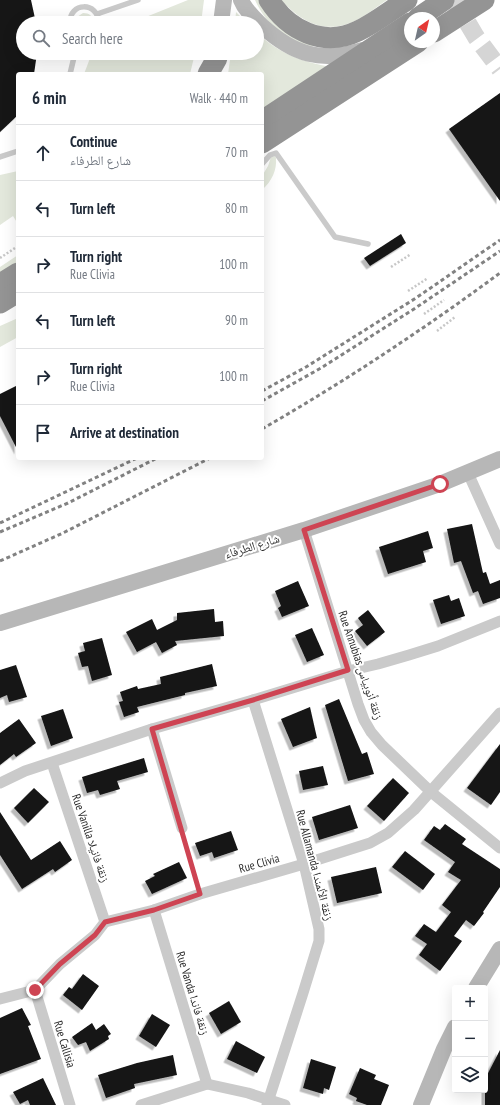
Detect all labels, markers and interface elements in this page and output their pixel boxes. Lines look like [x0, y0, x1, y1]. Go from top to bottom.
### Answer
north arrow [404, 12, 440, 48]
search box [16, 16, 264, 60]
icon: search [30, 27, 52, 49]
text: Search here [62, 29, 123, 48]
text: 6 min [32, 87, 66, 109]
text: Walk · 440 m [190, 90, 248, 107]
text: Continue [70, 132, 117, 151]
icon: ahead [32, 142, 54, 164]
text: 70 m [225, 144, 248, 161]
text: شارع الطرفاء [70, 152, 131, 169]
icon: left [32, 198, 54, 220]
text: Turn left [70, 199, 115, 218]
text: 80 m [225, 200, 248, 217]
text: Turn right [70, 247, 122, 266]
icon: right [32, 254, 54, 276]
text: 100 m [219, 256, 248, 273]
text: Rue Clivia [70, 266, 115, 283]
icon: left [32, 310, 54, 332]
text: Turn left [70, 311, 115, 330]
text: 90 m [225, 312, 248, 329]
text: Turn right [70, 359, 122, 378]
icon: right [32, 366, 54, 388]
text: 100 m [219, 368, 248, 385]
text: Rue Clivia [70, 378, 115, 395]
icon: arrive [32, 422, 54, 444]
text: Arrive at destination [70, 423, 179, 442]
route start [431, 475, 449, 493]
street label: شارع الطرفاء [223, 531, 282, 562]
street label: Rue Annubias زنقة أنوبياس [335, 609, 387, 722]
street label: Rue Vanilla زنقة فانيلا [69, 792, 113, 885]
street label: Rue Allamanda زنقة الألمندا [293, 808, 337, 922]
street label: Rue Clivia [237, 850, 281, 876]
street label: Rue Vanda زنقة فاندا [173, 950, 213, 1037]
route end [26, 981, 44, 999]
map controls [452, 985, 488, 1093]
button: + [452, 985, 488, 1021]
street label: Rue Callisia [51, 1019, 79, 1069]
button: − [452, 1021, 488, 1057]
button: layers [452, 1057, 488, 1093]

